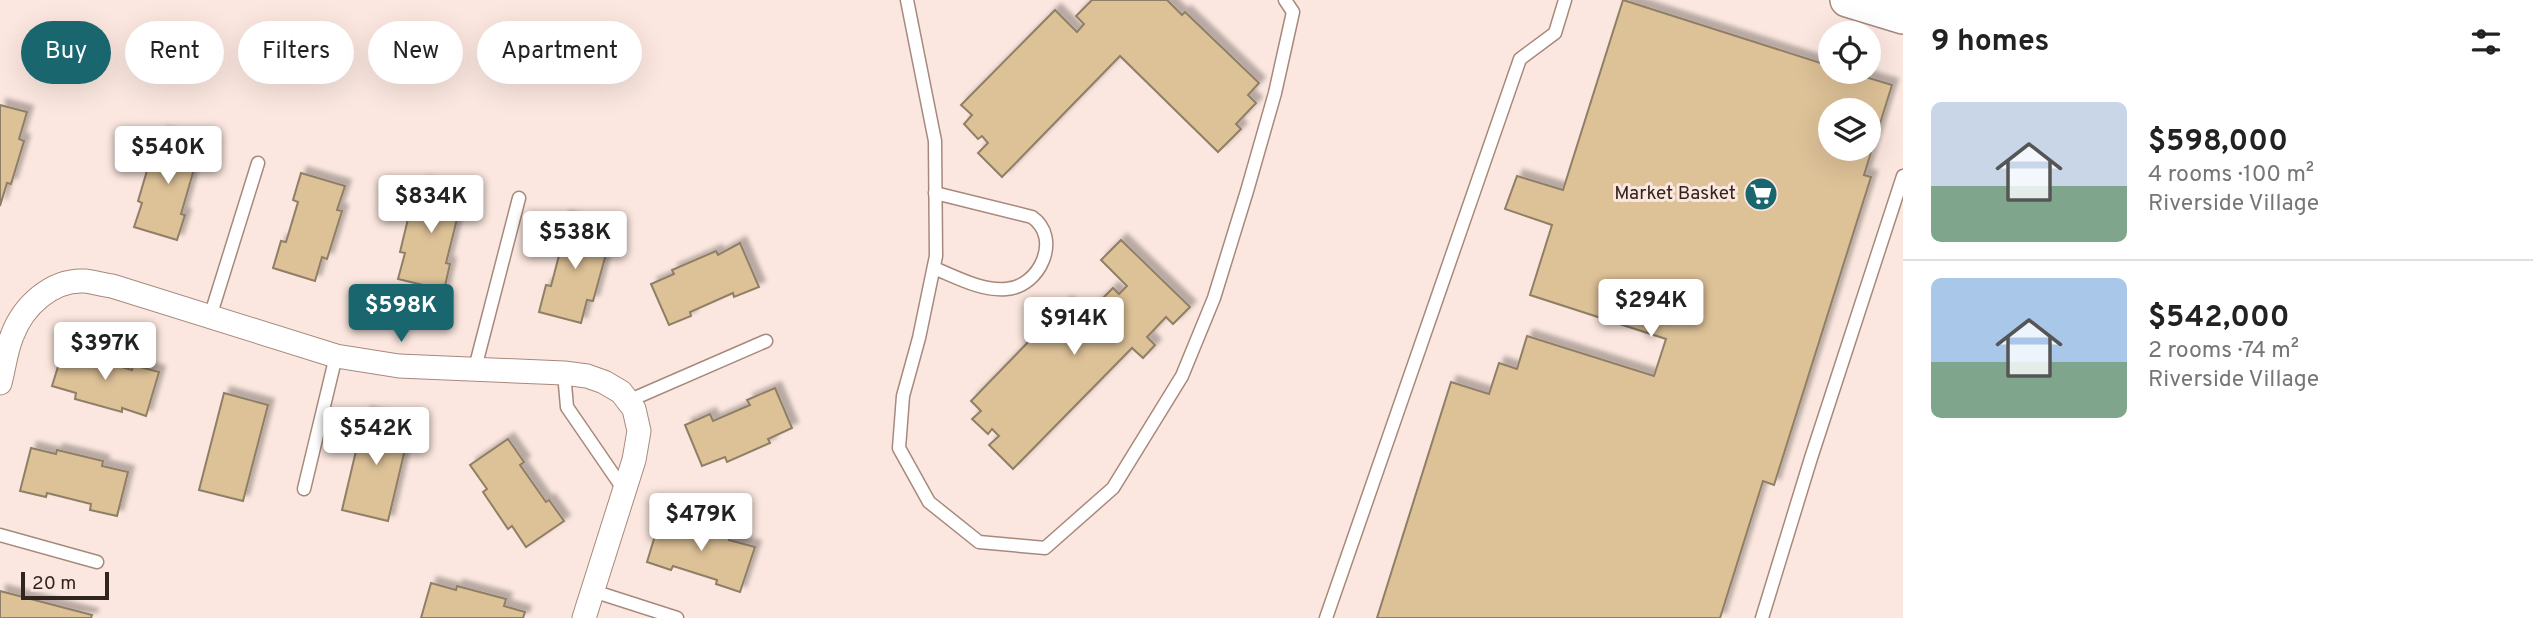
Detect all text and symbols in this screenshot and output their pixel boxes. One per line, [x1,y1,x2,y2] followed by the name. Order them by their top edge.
[21,21,111,84] chip: Buy
[125,21,224,84] chip: Rent
[238,21,354,84] chip: Filters
[368,21,463,84] chip: New
[477,21,642,84] chip: Apartment
[1818,21,1881,161] map controls
[1818,21,1881,84] button: locate
[2467,23,2505,61] icon: filters
[1931,24,2049,61] text: 9 homes
[1818,98,1881,161] button: layers
[2148,124,2288,161] text: $598,000
[119,127,217,186] pin: $540K
[1987,130,2071,214] icon: home
[131,134,205,163] text: $540K
[2148,161,2314,190] text: 4 rooms · 100 m²
[1742,175,1780,213] supermarket icon: Market Basket
[382,176,480,235] pin: $834K
[1614,182,1736,206] place label: Market Basket
[394,183,468,212] text: $834K
[2148,190,2319,219] text: Riverside Village
[526,212,624,271] pin: $538K
[539,219,611,248] text: $538K
[1602,280,1700,339] pin: $294K
[352,284,450,344] pin: $598K
[1614,287,1688,316] text: $294K
[365,292,437,321] text: $598K
[1025,298,1123,357] pin: $914K
[2148,300,2290,337] text: $542,000
[1040,305,1108,334] text: $914K
[1987,306,2071,390] icon: home
[56,322,154,382] pin: $397K
[70,330,140,359] text: $397K
[2148,337,2299,366] text: 2 rooms · 74 m²
[2148,366,2319,395] text: Riverside Village
[327,407,425,467] pin: $542K
[339,415,413,444] text: $542K
[652,494,750,553] pin: $479K
[665,501,737,530] text: $479K
[21,569,108,601] scale bar
[32,572,76,596] text: 20 m

